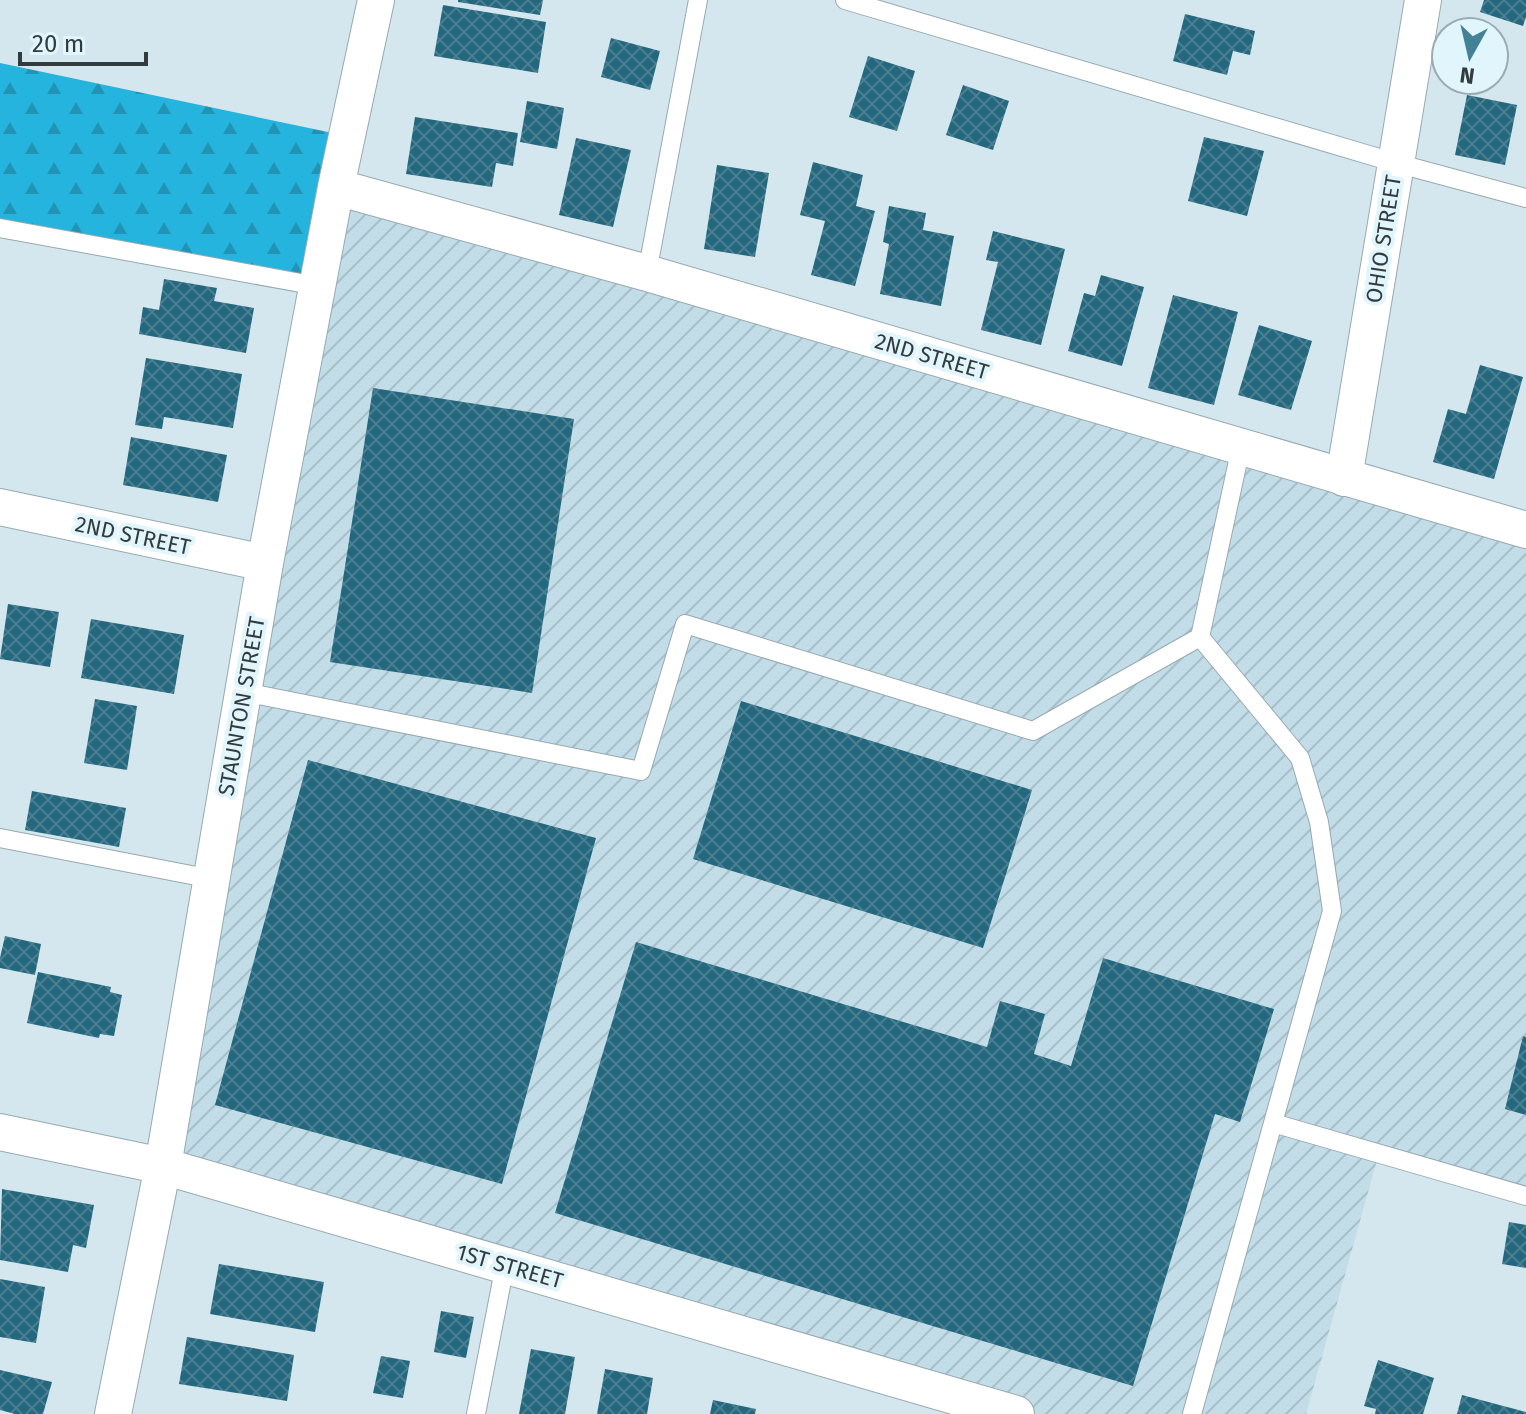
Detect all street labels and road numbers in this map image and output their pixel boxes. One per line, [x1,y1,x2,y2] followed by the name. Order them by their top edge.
[1360,173,1407,305] street label: OHIO STREET
[872,327,992,386] street label: 2ND STREET
[73,510,194,561] street label: 2ND STREET
[212,614,271,798] street label: STAUNTON STREET
[454,1238,567,1295] street label: 1ST STREET

